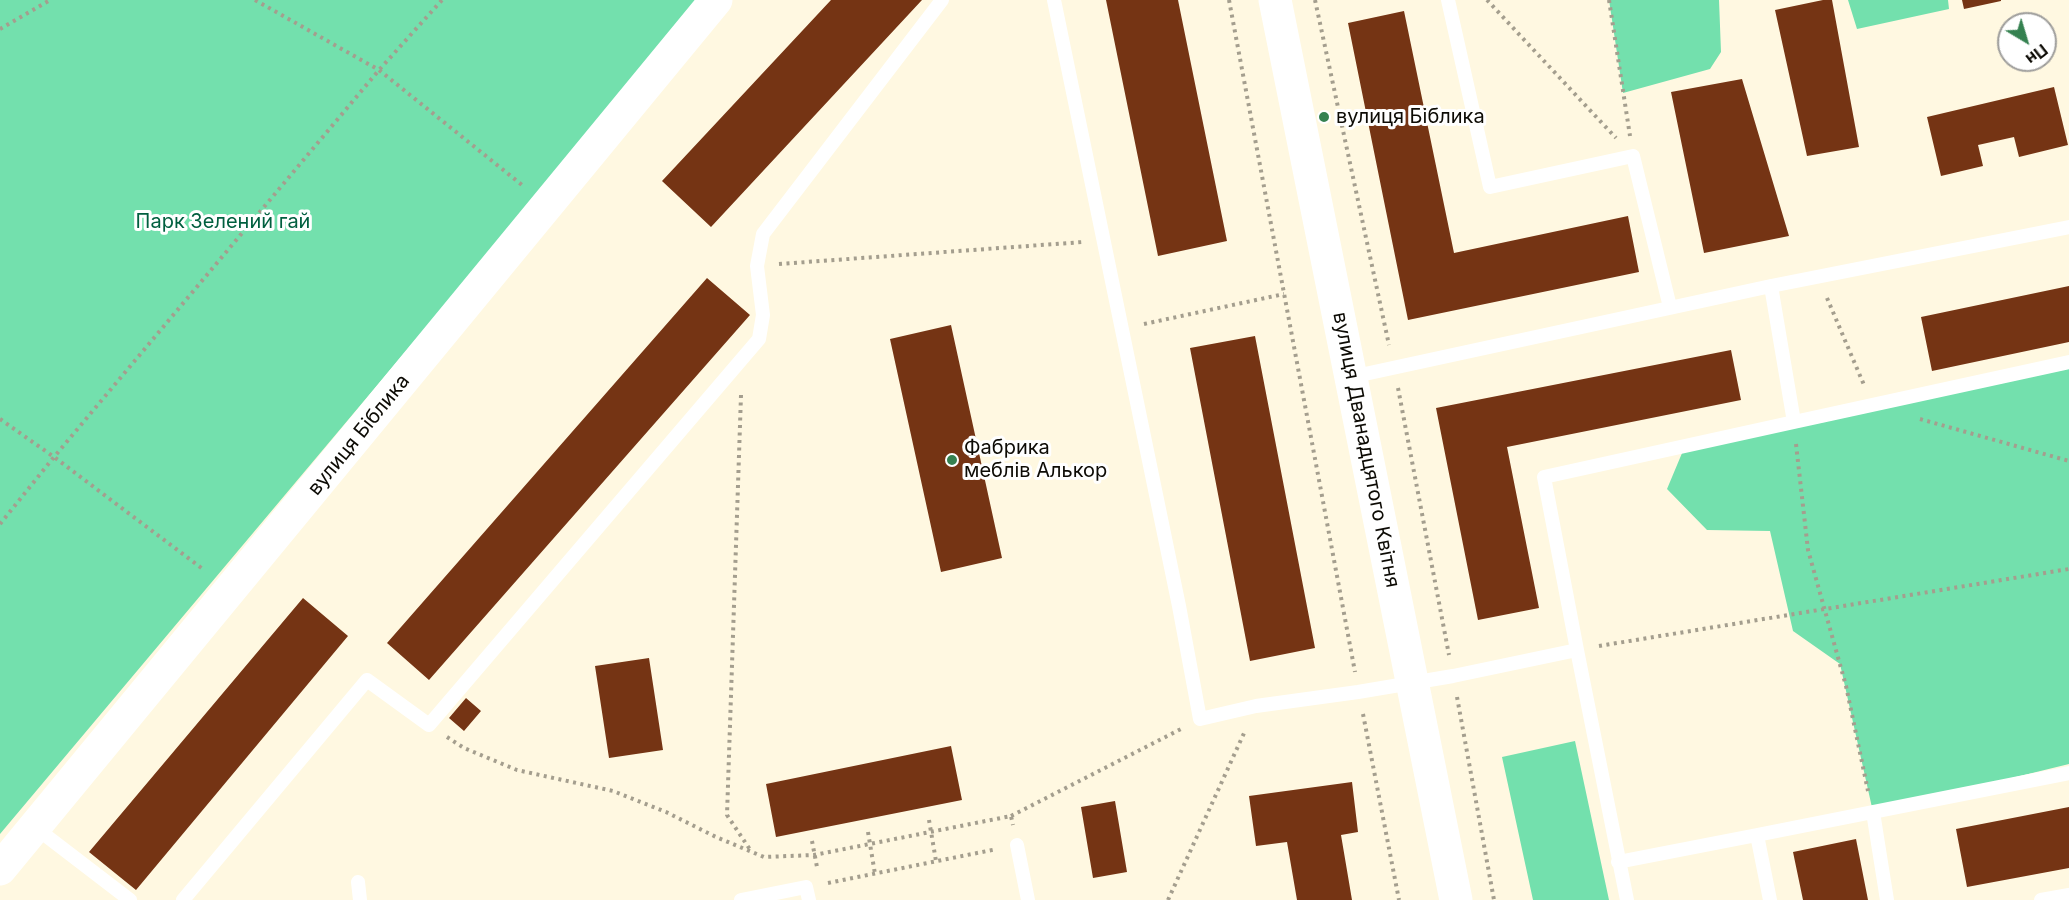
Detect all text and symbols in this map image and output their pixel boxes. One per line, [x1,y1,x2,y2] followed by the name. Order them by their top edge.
[1997,12,2057,72] north arrow
[2022,40,2052,69] text: Пн
[1336,105,1485,129] place label: вулиця Біблика
[1317,110,1331,124] marker: вулиця Біблика
[136,210,310,234] park label: Парк Зелений гай
[1327,310,1405,590] street label: вулиця Дванадцятого Квітня
[303,370,415,500] street label: вулиця Біблика
[964,436,1107,483] place label: Фабрика меблів Алькор
[945,453,959,467] marker: Фабрика меблів Алькор

